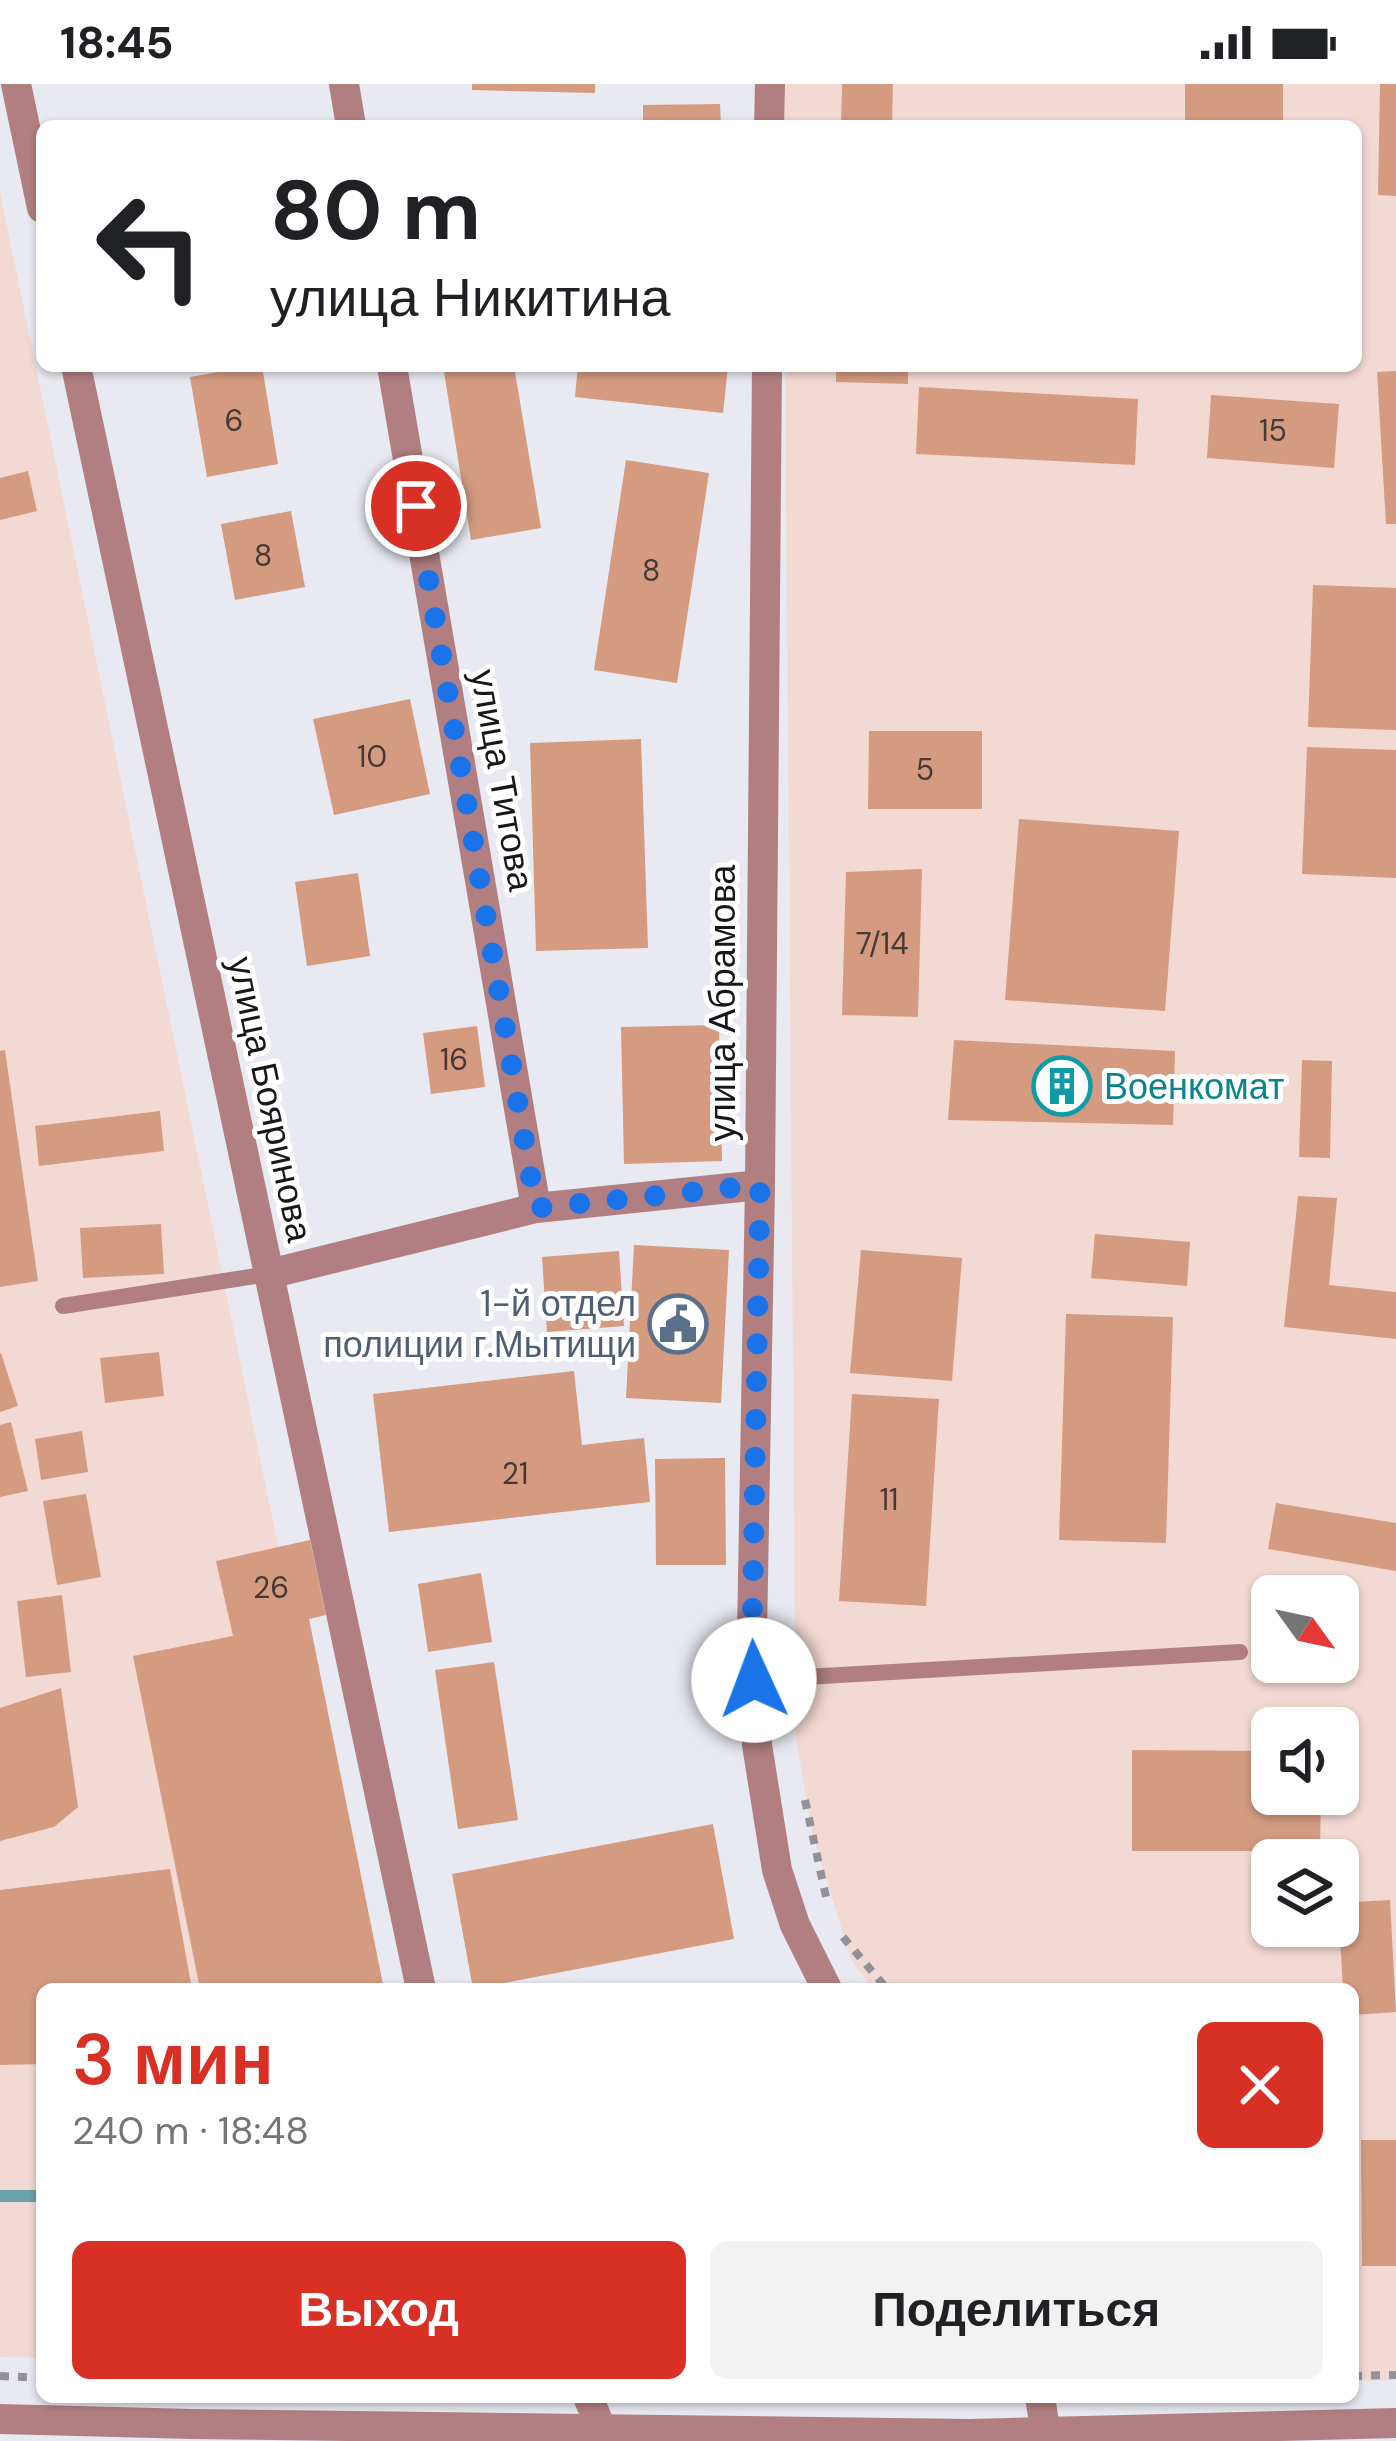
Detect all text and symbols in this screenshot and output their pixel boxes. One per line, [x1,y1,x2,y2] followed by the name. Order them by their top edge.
[60,13,174,72] text: 18:45
[270,156,481,265] text: 80 m
[72,168,228,324] icon: left
[270,262,671,333] text: улица Никитина
[225,401,243,440] house number: 6
[1259,411,1287,450] house number: 15
[365,455,467,557] pin
[383,473,449,539] icon: arrive
[254,536,272,575] house number: 8
[642,551,660,590] house number: 8
[460,666,545,895] street label: улица Титова
[357,737,387,776] house number: 10
[916,750,934,789] house number: 5
[699,864,746,1141] street label: улица Абрамова
[856,924,908,963] house number: 7/14
[217,952,324,1247] street label: улица Бояринова
[440,1040,468,1079] house number: 16
[1031,1055,1093,1117] building icon: Военкомат
[1104,1063,1285,1110] place label: Военкомат
[323,1280,636,1368] place label: 1-й отдел полиции г.Мытищи
[647,1293,709,1355] public building icon: 1-й отдел полиции г.Мытищи
[502,1454,528,1493] house number: 21
[880,1480,898,1519] house number: 11
[253,1568,289,1607] house number: 26
[1251,1575,1359,1683] north arrow
[1251,1575,1359,1947] map controls
[691,1617,817,1743] position arrow
[1251,1707,1359,1815] button: sound
[1251,1839,1359,1947] button: layers
[72,2013,274,2106] text: 3 мин
[1197,2022,1323,2148] button: close
[72,2105,309,2156] text: 240 m · 18:48
[72,2241,686,2379] button: Выход
[710,2241,1323,2379] button: Поделиться

